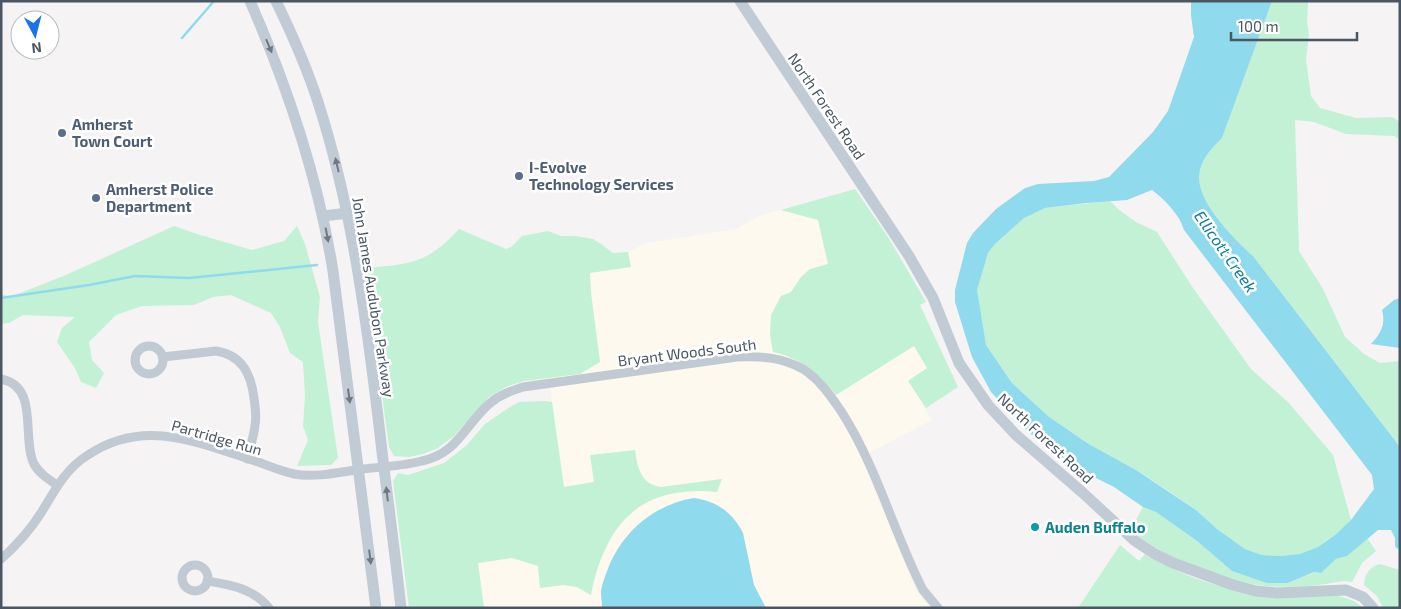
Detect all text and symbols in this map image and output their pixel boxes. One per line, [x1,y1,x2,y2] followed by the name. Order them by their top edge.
[10,10,60,60] north arrow
[1231,10,1357,42] scale bar
[1238,17,1279,35] text: 100 m
[31,39,43,57] text: N
[266,39,274,53] one-way arrow
[785,49,869,163] street label: North Forest Road
[72,115,152,150] place label: Amherst Town Court
[56,127,68,139] marker: Amherst Town Court
[332,158,340,173] one-way arrow
[529,158,674,194] place label: I-Evolve Technology Services
[513,170,525,182] marker: I-Evolve Technology Services
[106,180,213,215] place label: Amherst Police Department
[90,192,102,204] marker: Amherst Police Department
[349,196,399,398] street label: John James Audubon Parkway
[1191,207,1261,295] water label: Ellicott Creek
[323,227,331,242] one-way arrow
[617,335,757,369] street label: Bryant Woods South
[345,388,353,404] one-way arrow
[994,389,1098,487] street label: North Forest Road
[170,415,264,459] street label: Partridge Run
[383,486,391,502] one-way arrow
[1045,518,1146,536] place label: Auden Buffalo
[1029,521,1041,533] marker: Auden Buffalo
[366,549,374,565] one-way arrow

